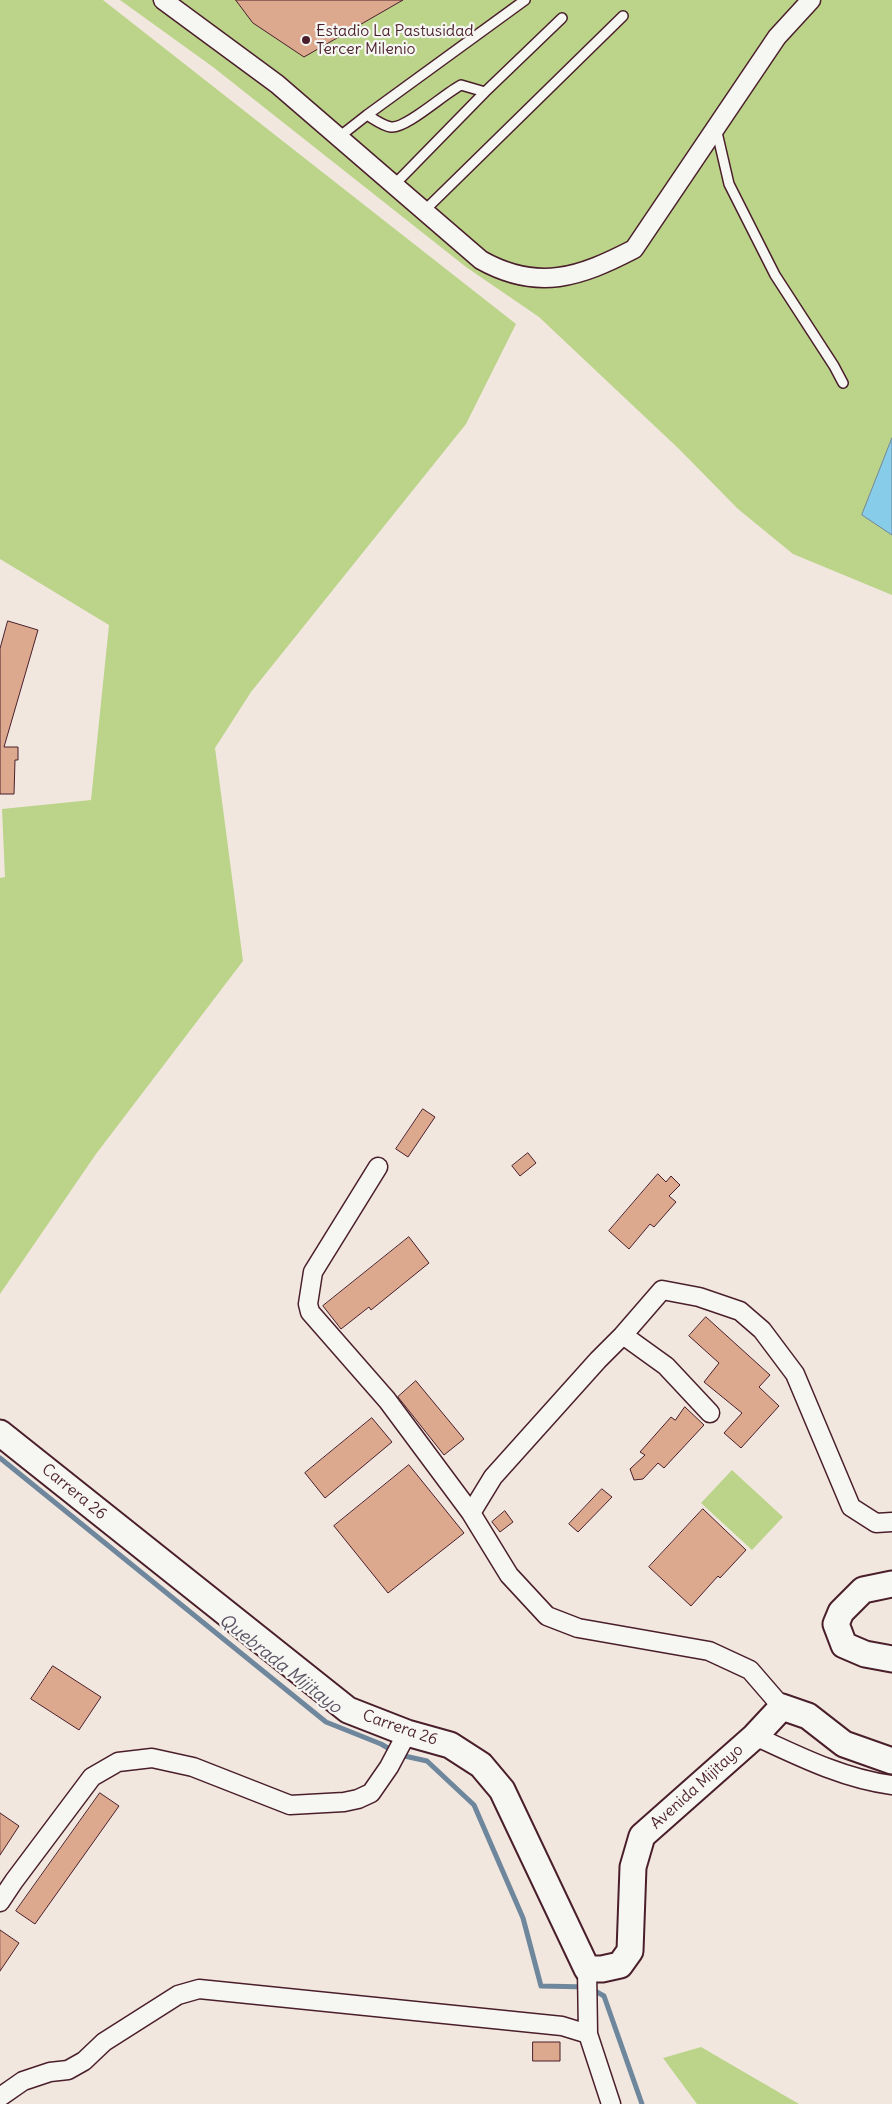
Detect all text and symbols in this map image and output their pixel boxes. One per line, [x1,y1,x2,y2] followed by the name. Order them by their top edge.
[316,21,474,59] place label: Estadio La Pastusidad Tercer Milenio
[300,34,312,46] marker: Estadio La Pastusidad Tercer Milenio
[38,1460,110,1524] street label: Carrera 26
[215,1610,345,1718] water label: Quebrada Mijitayo
[360,1706,440,1750] street label: Carrera 26
[647,1740,747,1834] street label: Avenida Mijitayo

